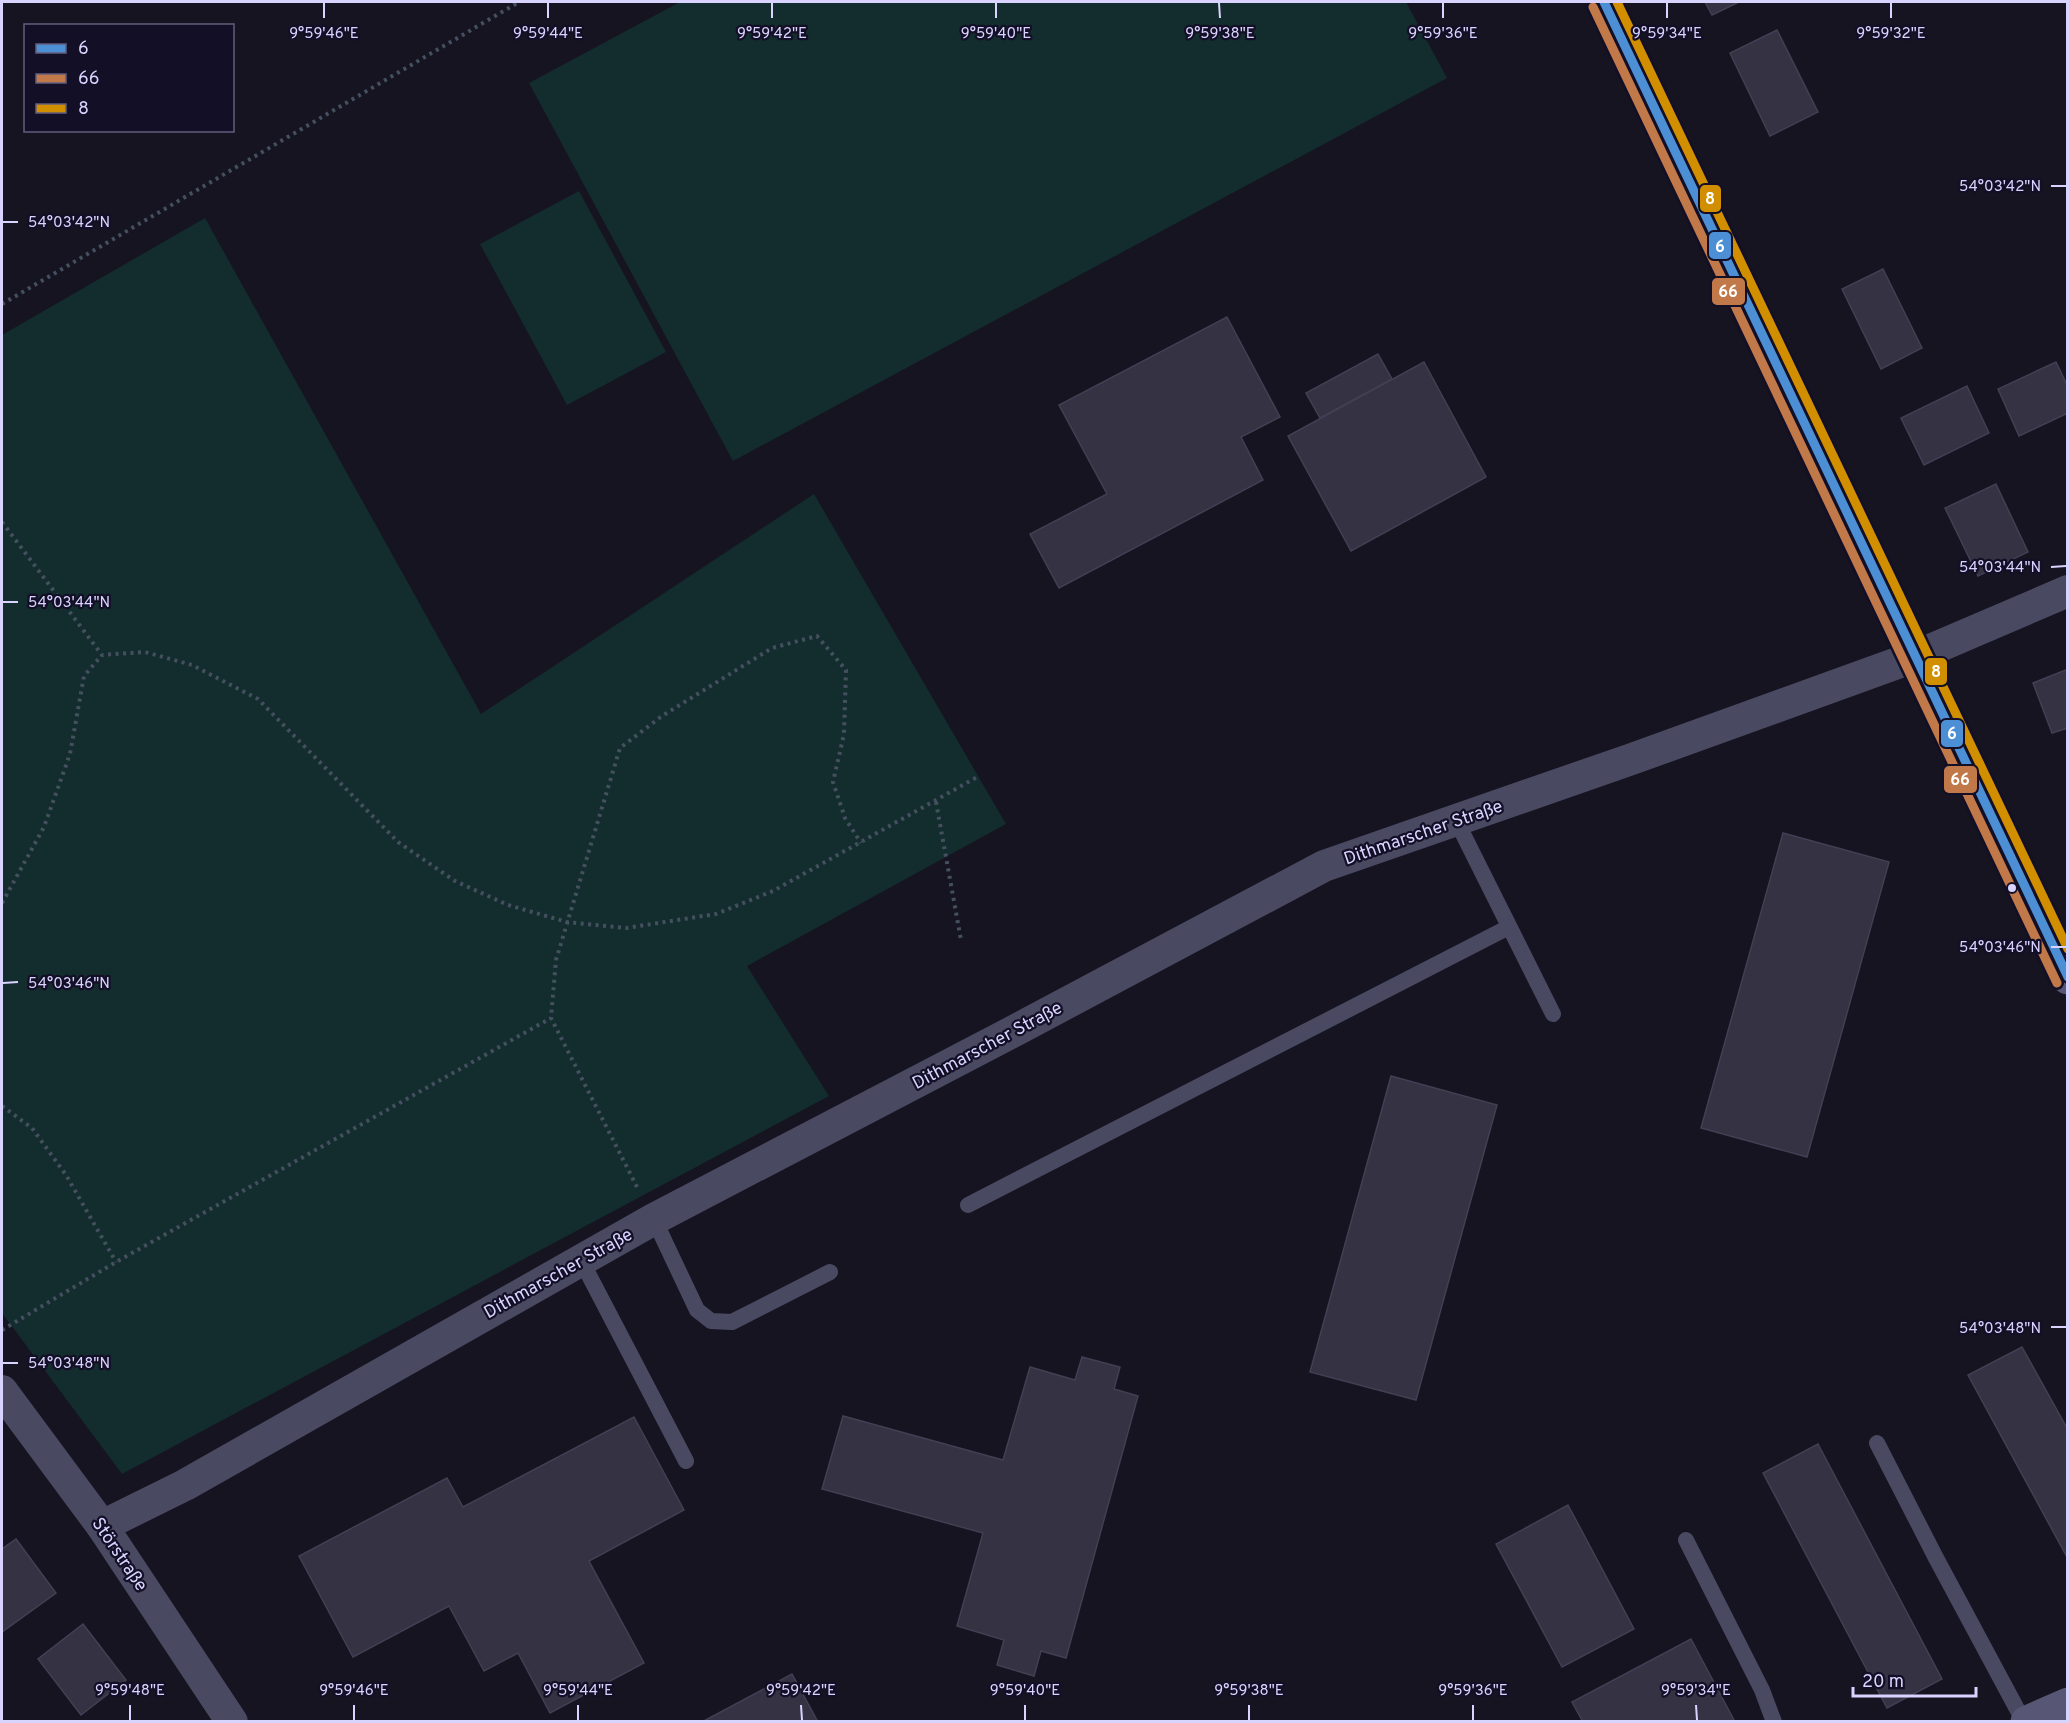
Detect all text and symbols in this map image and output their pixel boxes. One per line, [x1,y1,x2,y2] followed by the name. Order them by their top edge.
[24,24,234,132] legend
[289,25,359,44] text: 9°59'46"E
[513,25,583,44] text: 9°59'44"E
[737,25,807,44] text: 9°59'42"E
[961,25,1031,44] text: 9°59'40"E
[1185,25,1255,44] text: 9°59'38"E
[1408,25,1478,44] text: 9°59'36"E
[1632,25,1702,44] text: 9°59'34"E
[1856,25,1926,44] text: 9°59'32"E
[78,38,89,61] text: 6
[78,68,100,91] text: 66
[78,98,89,121] text: 8
[1959,178,2041,197] text: 54°03'42"N
[1699,184,1722,213] line badge: 8
[1705,190,1715,210] text: 8
[28,214,110,233] text: 54°03'42"N
[1708,231,1732,260] line badge: 6
[1715,238,1725,258] text: 6
[1711,277,1746,306] line badge: 66
[1718,283,1738,303] text: 66
[1959,559,2041,578] text: 54°03'44"N
[28,594,110,613] text: 54°03'44"N
[1924,657,1948,686] line badge: 8
[1931,663,1941,683] text: 8
[1940,719,1964,748] line badge: 6
[1947,725,1957,745] text: 6
[1943,765,1978,794] line badge: 66
[1950,771,1970,791] text: 66
[1341,795,1506,871] street label: Dithmarscher Straße
[2006,882,2018,894] unlabelled marker
[1959,939,2041,958] text: 54°03'46"N
[28,975,110,994] text: 54°03'46"N
[909,997,1067,1096] street label: Dithmarscher Straße
[480,1224,637,1325] street label: Dithmarscher Straße
[1959,1320,2041,1339] text: 54°03'48"N
[28,1355,110,1374] text: 54°03'48"N
[86,1513,152,1596] street label: Störstraße
[1853,1660,1976,1698] scale bar
[1862,1671,1904,1694] text: 20 m
[95,1682,165,1701] text: 9°59'48"E
[319,1682,389,1701] text: 9°59'46"E
[543,1682,613,1701] text: 9°59'44"E
[766,1682,836,1701] text: 9°59'42"E
[990,1682,1060,1701] text: 9°59'40"E
[1214,1682,1284,1701] text: 9°59'38"E
[1438,1682,1508,1701] text: 9°59'36"E
[1661,1682,1731,1701] text: 9°59'34"E

